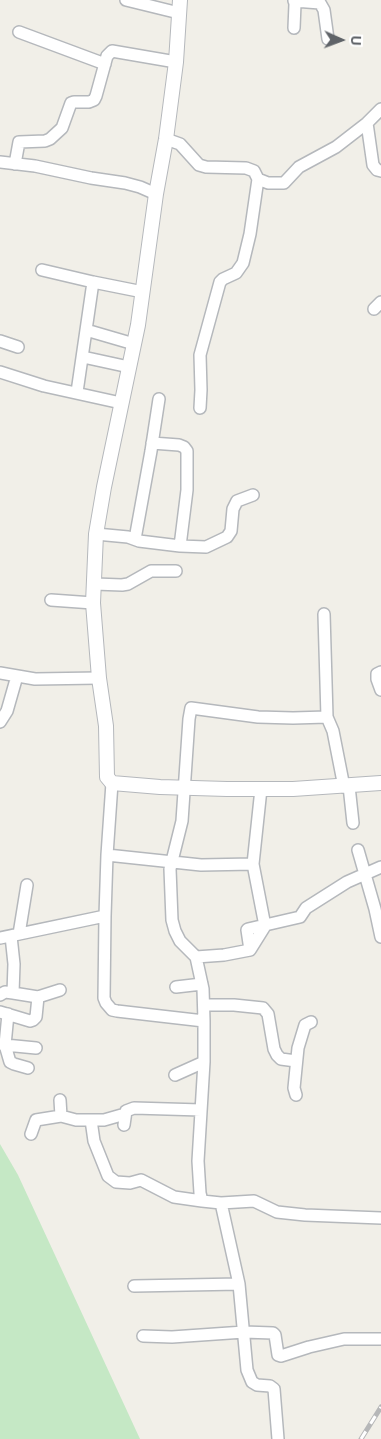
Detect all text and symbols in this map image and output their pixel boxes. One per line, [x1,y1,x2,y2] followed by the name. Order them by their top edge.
[316,15,366,65] north arrow
[347,35,366,46] text: U

